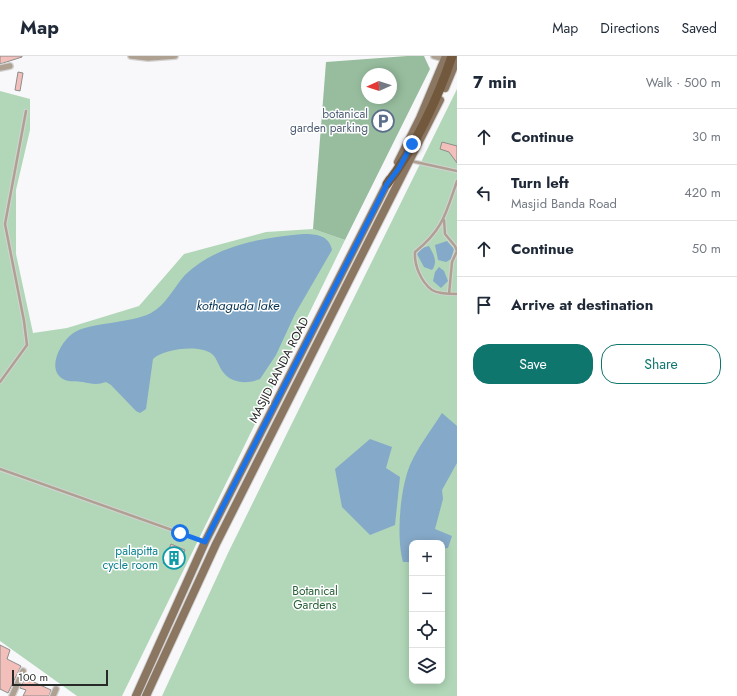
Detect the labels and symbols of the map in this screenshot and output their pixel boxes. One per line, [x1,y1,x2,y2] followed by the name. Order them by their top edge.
[361,68,397,104] north arrow
[290,105,368,137] place label: botanical garden parking
[370,108,396,134] parking icon: botanical garden parking
[403,135,421,153] route end
[196,296,280,315] water label: kothaguda lake
[244,314,314,426] street label: MASJID BANDA ROAD
[171,524,189,542] route start
[102,542,158,574] place label: palapitta cycle room
[161,545,187,571] building icon: palapitta cycle room
[292,582,338,614] park label: Botanical Gardens
[12,668,108,687] scale bar

